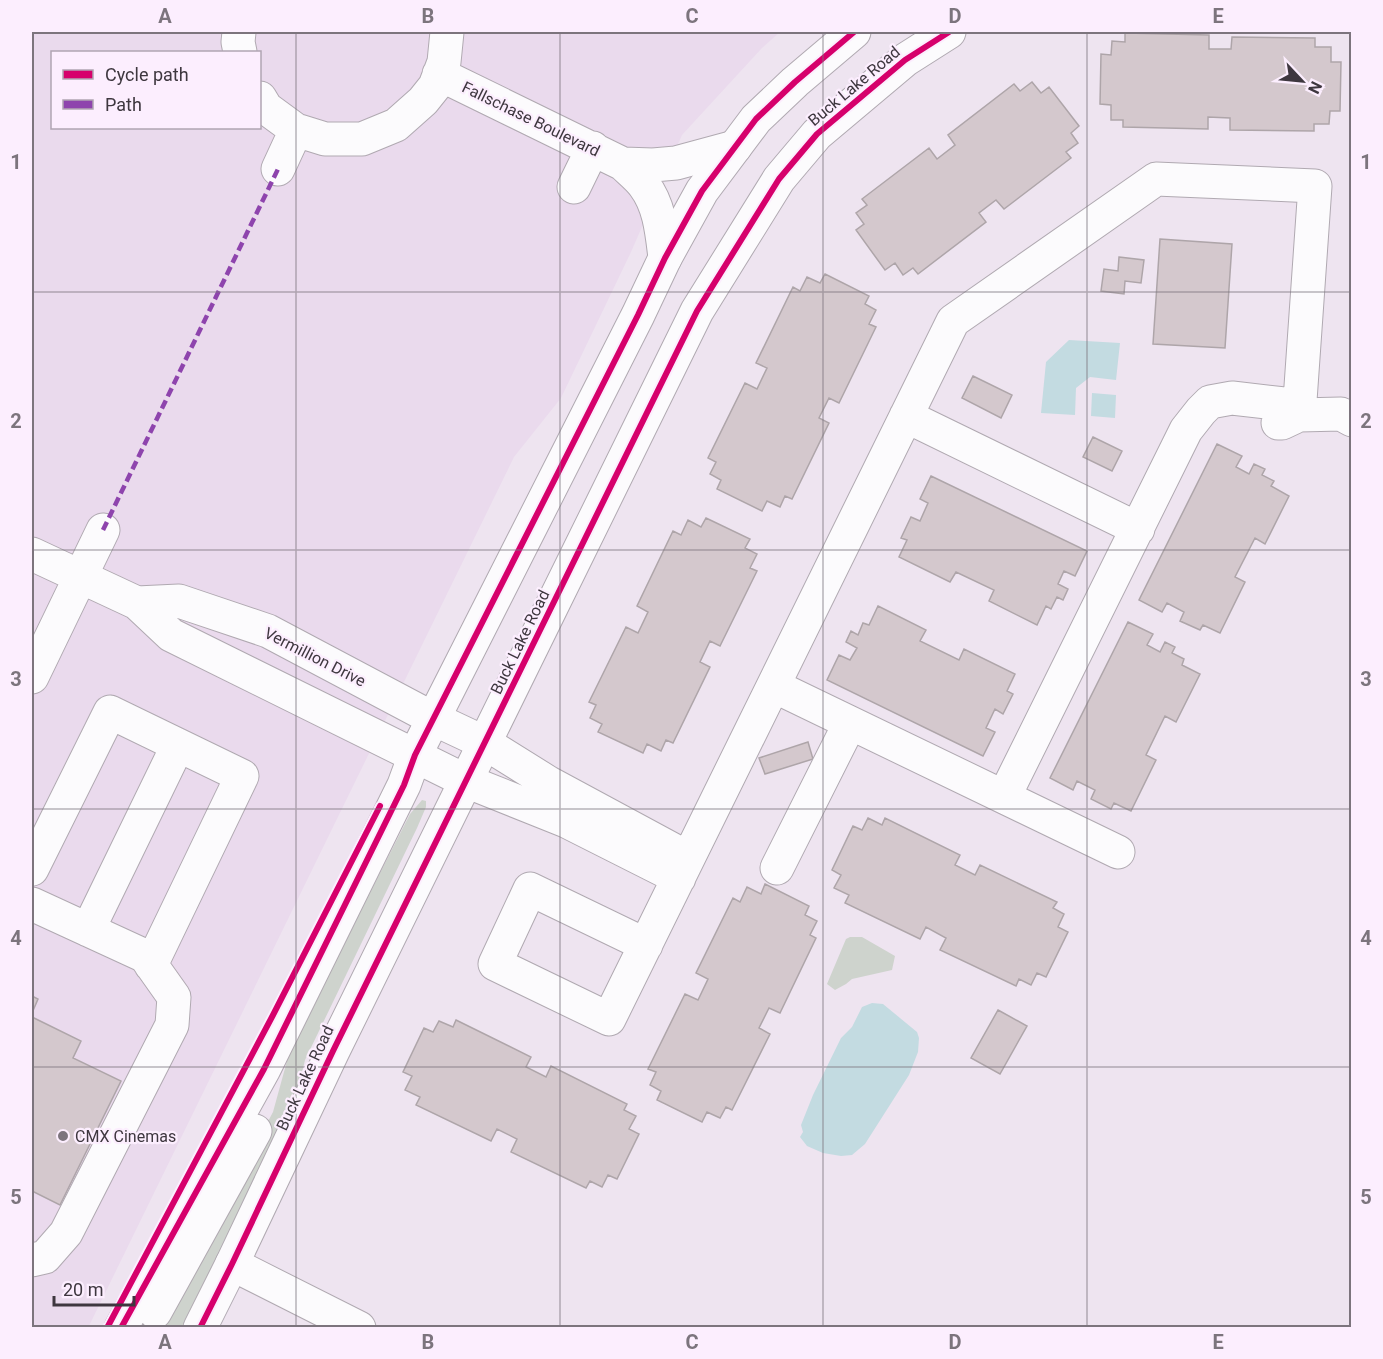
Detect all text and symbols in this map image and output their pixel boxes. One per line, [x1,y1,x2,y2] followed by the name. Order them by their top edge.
[158,4,172,28] text: A
[422,4,434,28] text: B
[685,4,699,28] text: C
[949,4,962,28] text: D
[1212,4,1224,28] text: E
[804,42,904,130] street label: Buck Lake Road
[51,51,261,129] legend
[1272,51,1332,111] north arrow
[105,64,189,85] text: Cycle path
[459,77,603,161] street label: Fallschase Boulevard
[1304,78,1326,97] text: N
[105,94,142,115] text: Path
[10,150,22,174] text: 1
[1360,150,1372,174] text: 1
[10,409,22,433] text: 2
[1360,409,1372,433] text: 2
[487,587,553,697] street label: Buck Lake Road
[261,623,369,691] street label: Vermillion Drive
[10,667,22,691] text: 3
[1360,667,1372,691] text: 3
[10,926,22,950] text: 4
[1360,926,1372,950] text: 4
[272,1022,338,1134] street label: Buck Lake Road
[75,1127,176,1146] place label: CMX Cinemas
[56,1129,70,1143] marker: CMX Cinemas
[10,1185,22,1209] text: 5
[1360,1185,1372,1209] text: 5
[54,1269,134,1307] scale bar
[63,1279,103,1300] text: 20 m
[158,1330,172,1354] text: A
[422,1330,434,1354] text: B
[685,1330,699,1354] text: C
[949,1330,962,1354] text: D
[1212,1330,1224,1354] text: E

